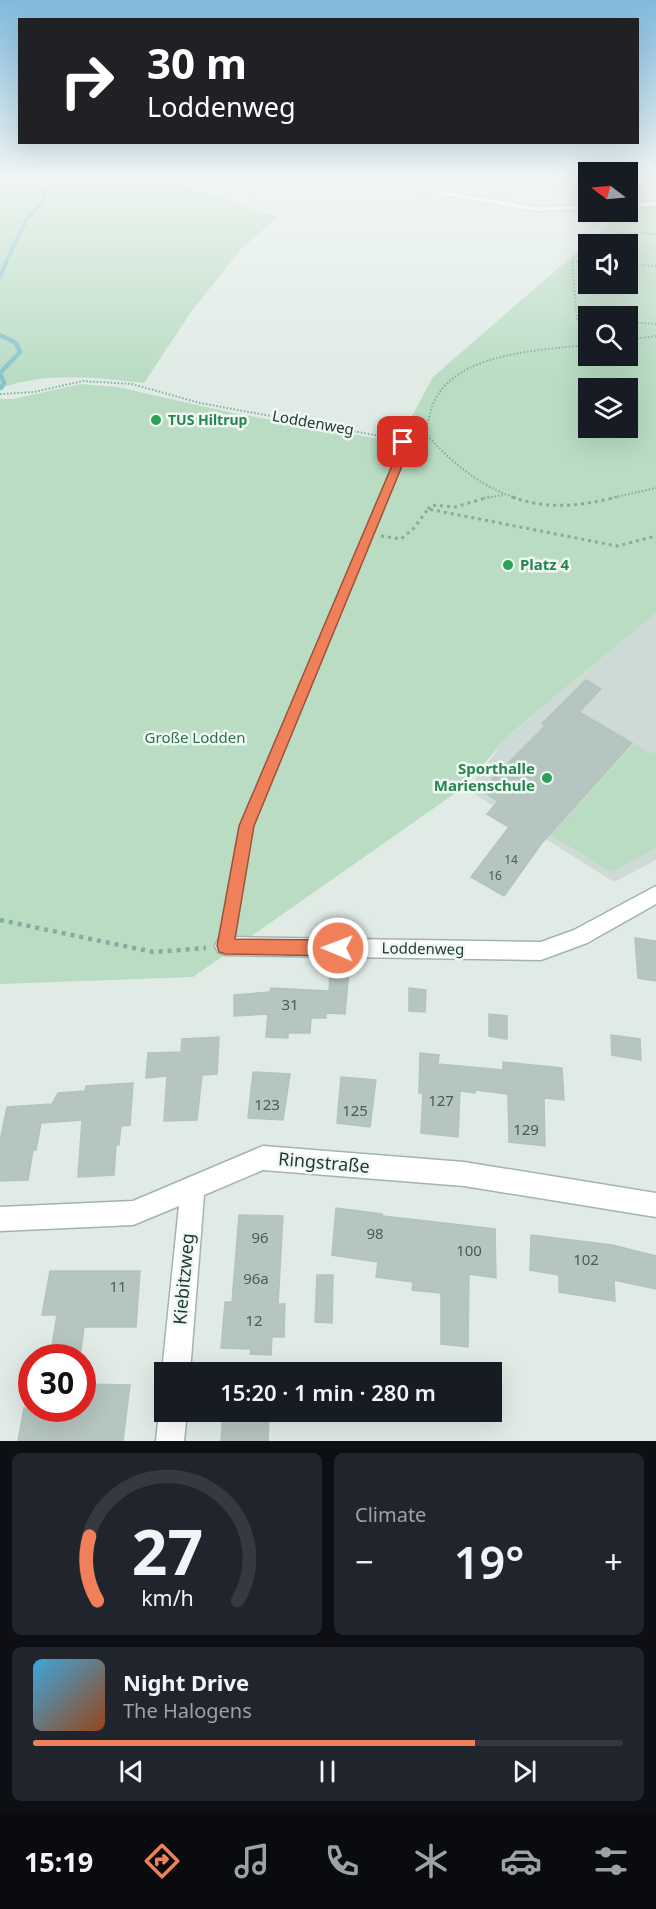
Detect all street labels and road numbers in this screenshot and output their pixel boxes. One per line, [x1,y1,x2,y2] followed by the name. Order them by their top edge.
[271,405,356,439] street label: Loddenweg
[382,937,464,959] street label: Loddenweg
[277,1146,371,1178] street label: Ringstraße
[167,1232,199,1326] street label: Kiebitzweg

